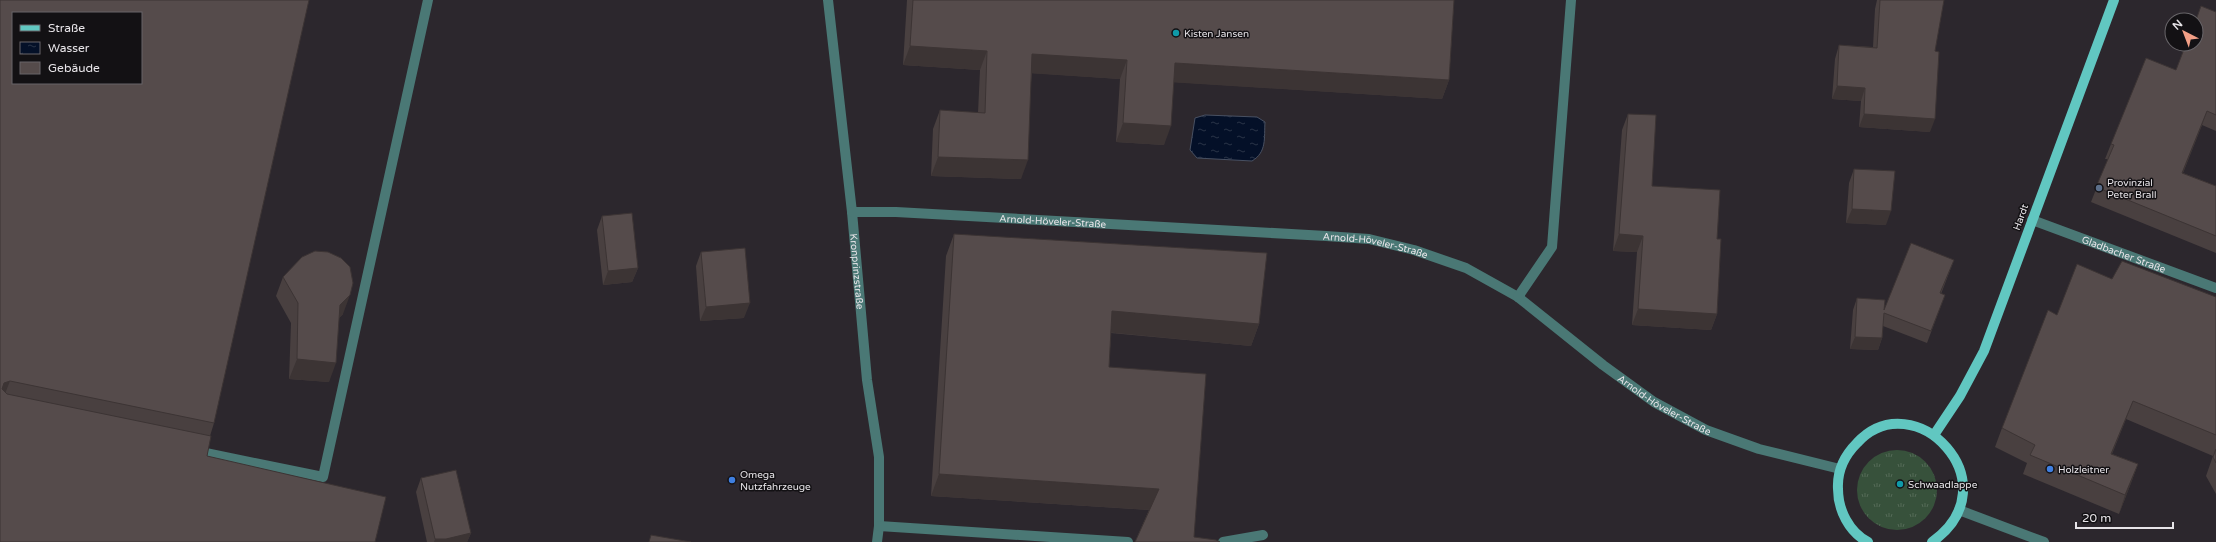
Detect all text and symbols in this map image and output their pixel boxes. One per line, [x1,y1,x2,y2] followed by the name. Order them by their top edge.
[12,12,142,84] legend
[2164,12,2204,52] north arrow
[2170,17,2185,33] text: N
[48,21,85,35] text: Straße
[1171,28,1181,38] marker: Kisten Jansen
[1184,28,1249,40] place label: Kisten Jansen
[48,41,90,55] text: Wasser
[48,61,100,75] text: Gebäude
[2107,177,2156,201] place label: Provinzial Peter Brall
[2094,183,2104,193] marker: Provinzial Peter Brall
[2011,202,2031,232] street label: Hardt
[999,213,1107,231] street label: Arnold-Höveler-Straße
[1322,231,1430,261] street label: Arnold-Höveler-Straße
[847,233,866,310] street label: Kronprinzstraße
[2080,234,2167,276] street label: Gladbacher Straße
[1615,373,1713,438] street label: Arnold-Höveler-Straße
[2045,464,2055,474] marker: Holzleitner
[2058,464,2109,476] place label: Holzleitner
[740,469,811,493] place label: Omega Nutzfahrzeuge
[727,475,737,485] marker: Omega Nutzfahrzeuge
[1895,479,1905,489] marker: Schwaadlappe
[1908,479,1978,491] place label: Schwaadlappe
[2076,504,2173,530] scale bar
[2082,511,2111,525] text: 20 m

